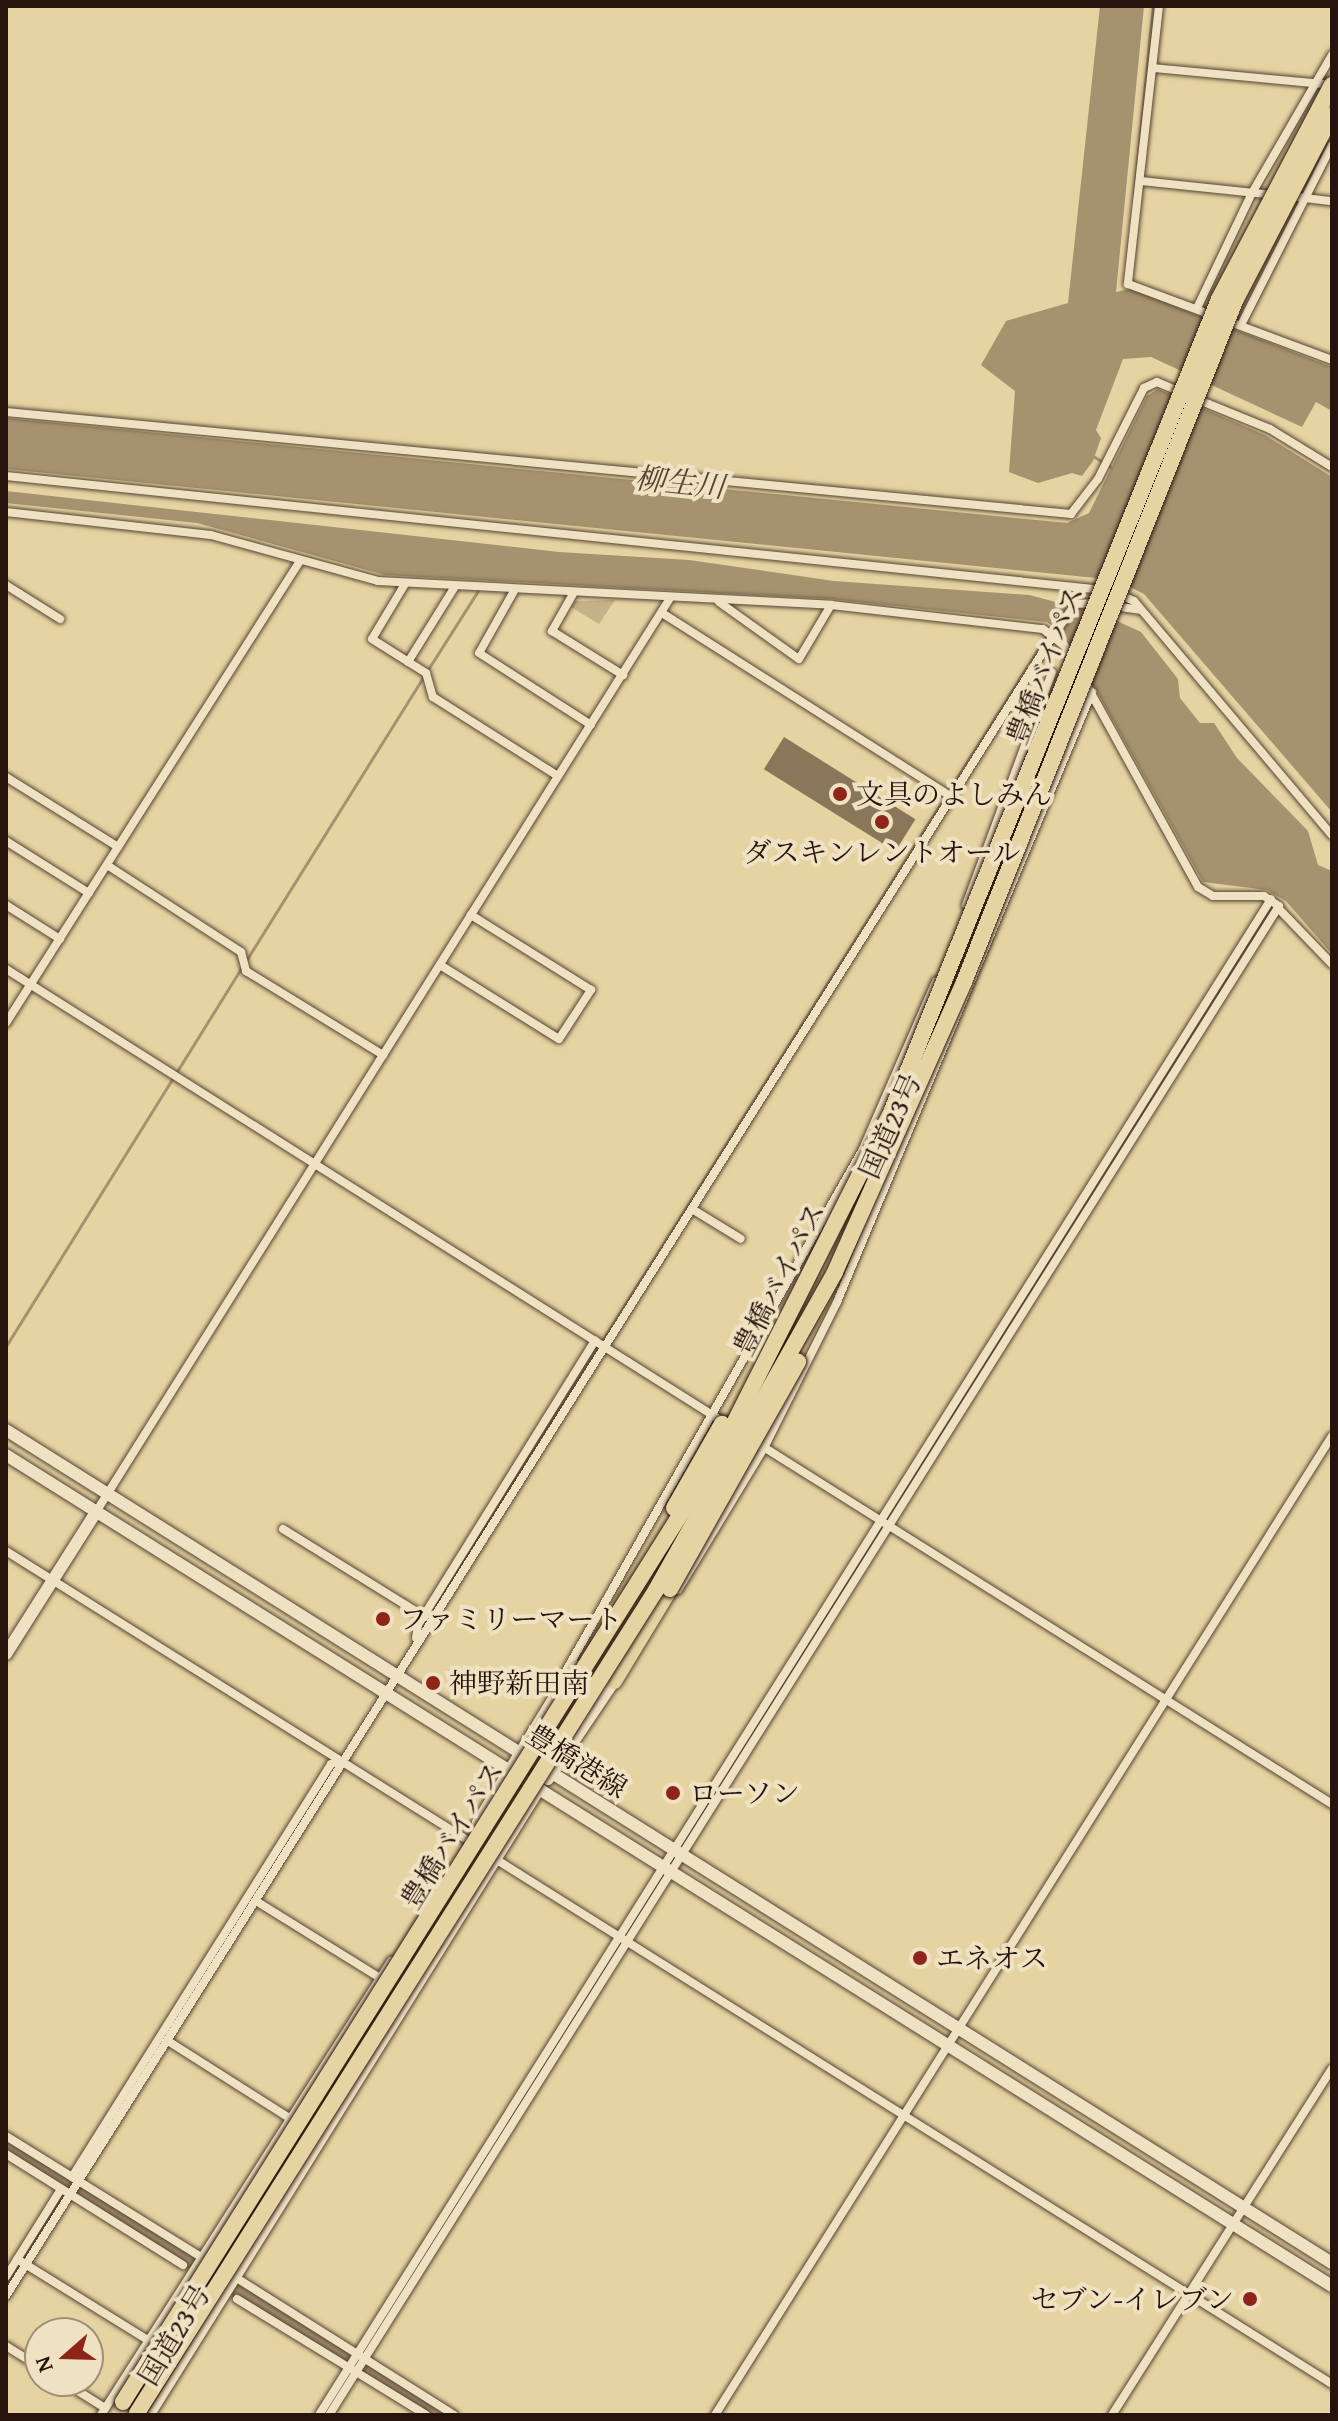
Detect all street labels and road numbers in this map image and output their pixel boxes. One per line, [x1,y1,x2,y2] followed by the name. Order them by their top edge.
[999,581,1091,749] street label: 豊橋バイパス
[852,1068,928,1184] street label: 国道23号
[726,1197,832,1361] street label: 豊橋バイパス
[521,1717,633,1805] street label: 豊橋港線
[393,1755,511,1915] street label: 豊橋バイパス
[131,2279,217,2391] street label: 国道23号

